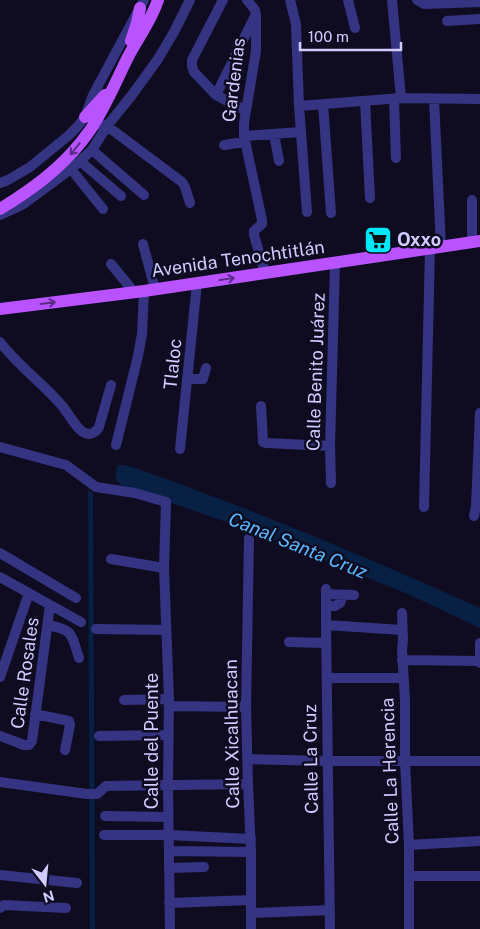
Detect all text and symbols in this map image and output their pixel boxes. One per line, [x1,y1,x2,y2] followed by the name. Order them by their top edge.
[300,20,401,52] scale bar
[308,28,349,45] text: 100 m
[218,37,249,123] street label: Gardenias
[70,142,81,155] one-way arrow
[363,225,393,255] supermarket icon: Oxxo
[397,229,441,250] place label: Oxxo
[150,236,326,281] street label: Avenida Tenochtitlán
[218,273,234,283] one-way arrow
[302,293,329,451] street label: Calle Benito Juárez
[40,298,56,308] one-way arrow
[159,338,186,390] street label: Tlaloc
[226,507,371,583] water label: Canal Santa Cruz
[6,616,43,730] street label: Calle Rosales
[220,659,243,809] street label: Calle Xicalhuacan
[141,673,162,809] street label: Calle del Puente
[376,697,403,845] street label: Calle La Herencia
[299,704,322,814] street label: Calle La Cruz
[20,859,70,909] north arrow
[41,887,56,906] text: N

